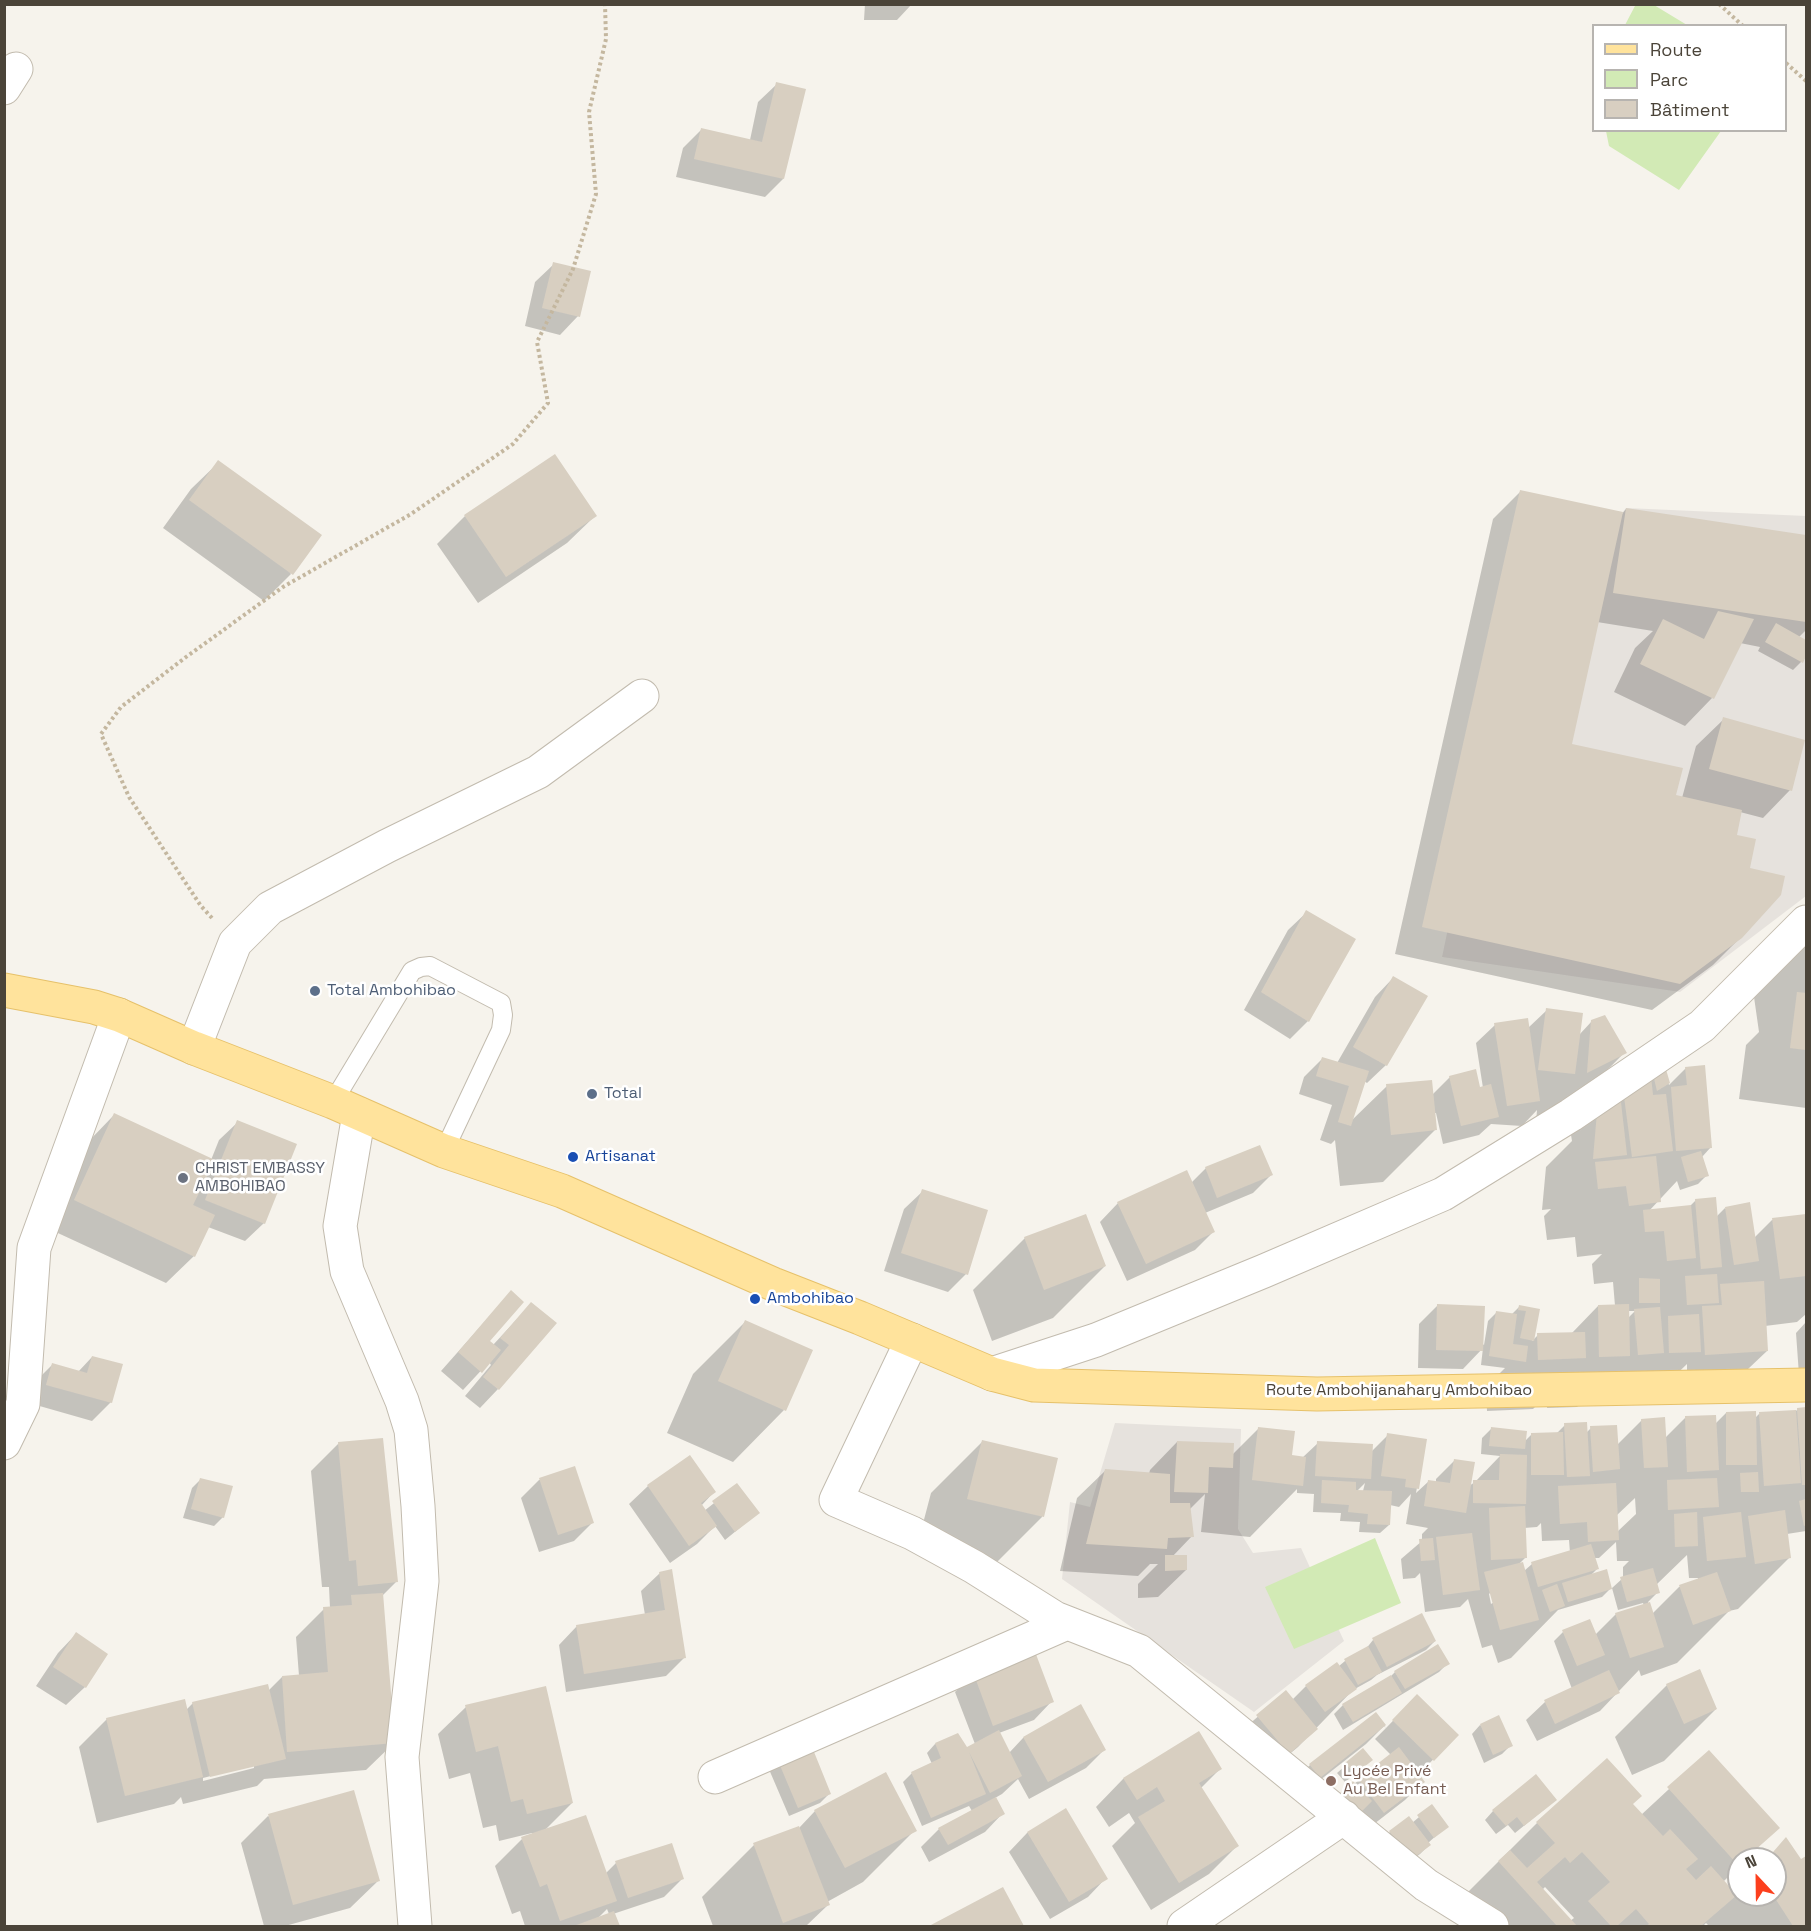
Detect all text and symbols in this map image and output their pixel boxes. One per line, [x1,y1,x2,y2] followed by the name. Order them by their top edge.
[1592,24,1787,132] legend
[1650,38,1702,61] text: Route
[1650,68,1688,91] text: Parc
[1650,98,1730,121] text: Bâtiment
[327,981,456,1001] place label: Total Ambohibao
[308,984,322,998] marker: Total Ambohibao
[604,1084,642,1104] place label: Total
[585,1087,599,1101] marker: Total
[585,1147,656,1167] place label: Artisanat
[566,1150,580,1164] marker: Artisanat
[195,1159,325,1197] place label: CHRIST EMBASSY AMBOHIBAO
[176,1171,190,1185] marker: CHRIST EMBASSY AMBOHIBAO
[767,1289,854,1309] place label: Ambohibao
[748,1292,762,1306] marker: Ambohibao
[1266,1381,1532,1401] street label: Route Ambohijanahary Ambohibao
[1343,1762,1447,1800] place label: Lycée Privé Au Bel Enfant
[1324,1774,1338,1788] marker: Lycée Privé Au Bel Enfant
[1727,1847,1787,1907] north arrow
[1742,1850,1760,1873] text: N

